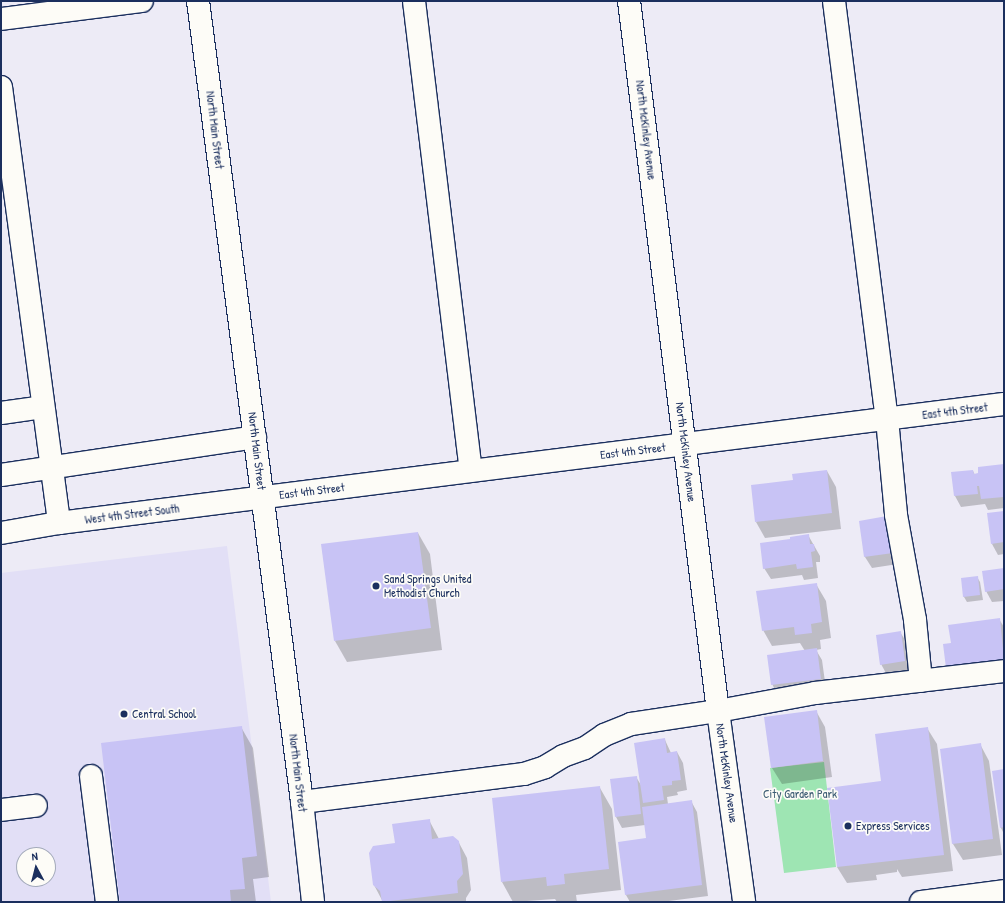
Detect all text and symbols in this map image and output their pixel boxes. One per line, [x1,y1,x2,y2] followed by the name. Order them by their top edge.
[633,79,659,181] street label: North McKinley Avenue
[203,90,227,170] street label: North Main Street
[921,400,989,422] street label: East 4th Street
[673,401,699,503] street label: North McKinley Avenue
[245,411,269,491] street label: North Main Street
[599,440,667,462] street label: East 4th Street
[278,480,346,502] street label: East 4th Street
[84,501,180,527] street label: West 4th Street South
[384,572,471,600] place label: Sand Springs United Methodist Church
[371,581,381,591] marker: Sand Springs United Methodist Church
[132,707,196,721] place label: Central School
[119,709,129,719] marker: Central School
[713,722,741,824] street label: North McKinley Avenue
[286,733,310,813] street label: North Main Street
[763,787,837,801] park label: City Garden Park
[856,819,930,833] place label: Express Services
[843,821,853,831] marker: Express Services
[16,847,56,887] north arrow
[31,849,38,863] text: N

